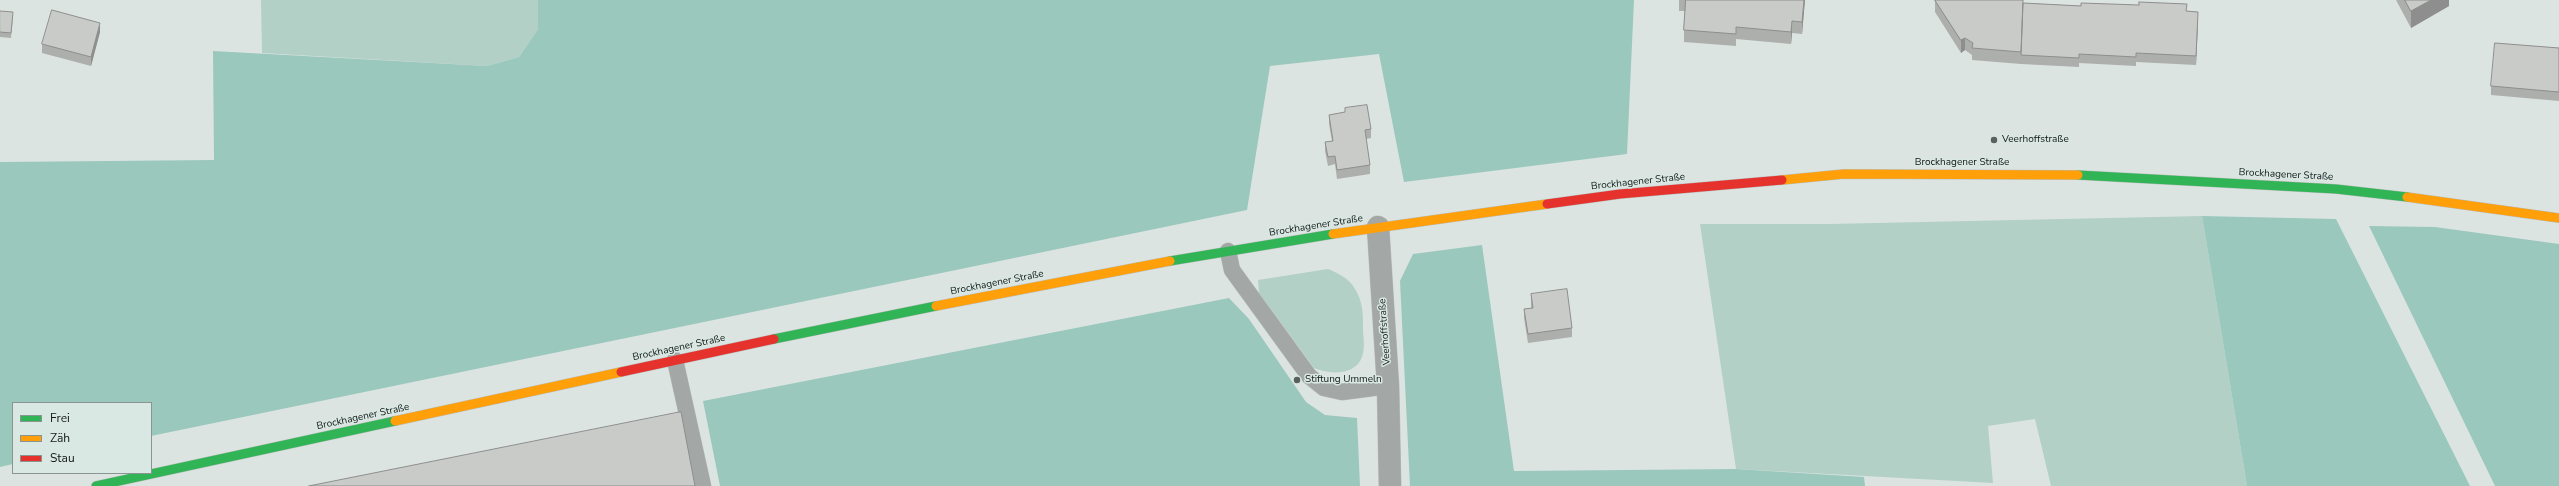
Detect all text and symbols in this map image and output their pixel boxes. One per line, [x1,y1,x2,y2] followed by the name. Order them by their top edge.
[2002,134,2069,146] place label: Veerhoffstraße
[1989,135,1999,145] marker: Veerhoffstraße
[1915,157,2009,169] street label: Brockhagener Straße
[2238,167,2334,183] street label: Brockhagener Straße
[1590,171,1686,193] street label: Brockhagener Straße
[1268,213,1364,239] street label: Brockhagener Straße
[949,268,1045,298] street label: Brockhagener Straße
[1377,298,1393,366] street label: Veerhoffstraße
[631,332,727,364] street label: Brockhagener Straße
[1305,374,1382,386] place label: Stiftung Ummeln
[1292,375,1302,385] marker: Stiftung Ummeln
[315,401,411,433] street label: Brockhagener Straße
[12,402,152,474] legend
[50,410,70,426] text: Frei
[50,430,70,446] text: Zäh
[50,450,75,466] text: Stau

